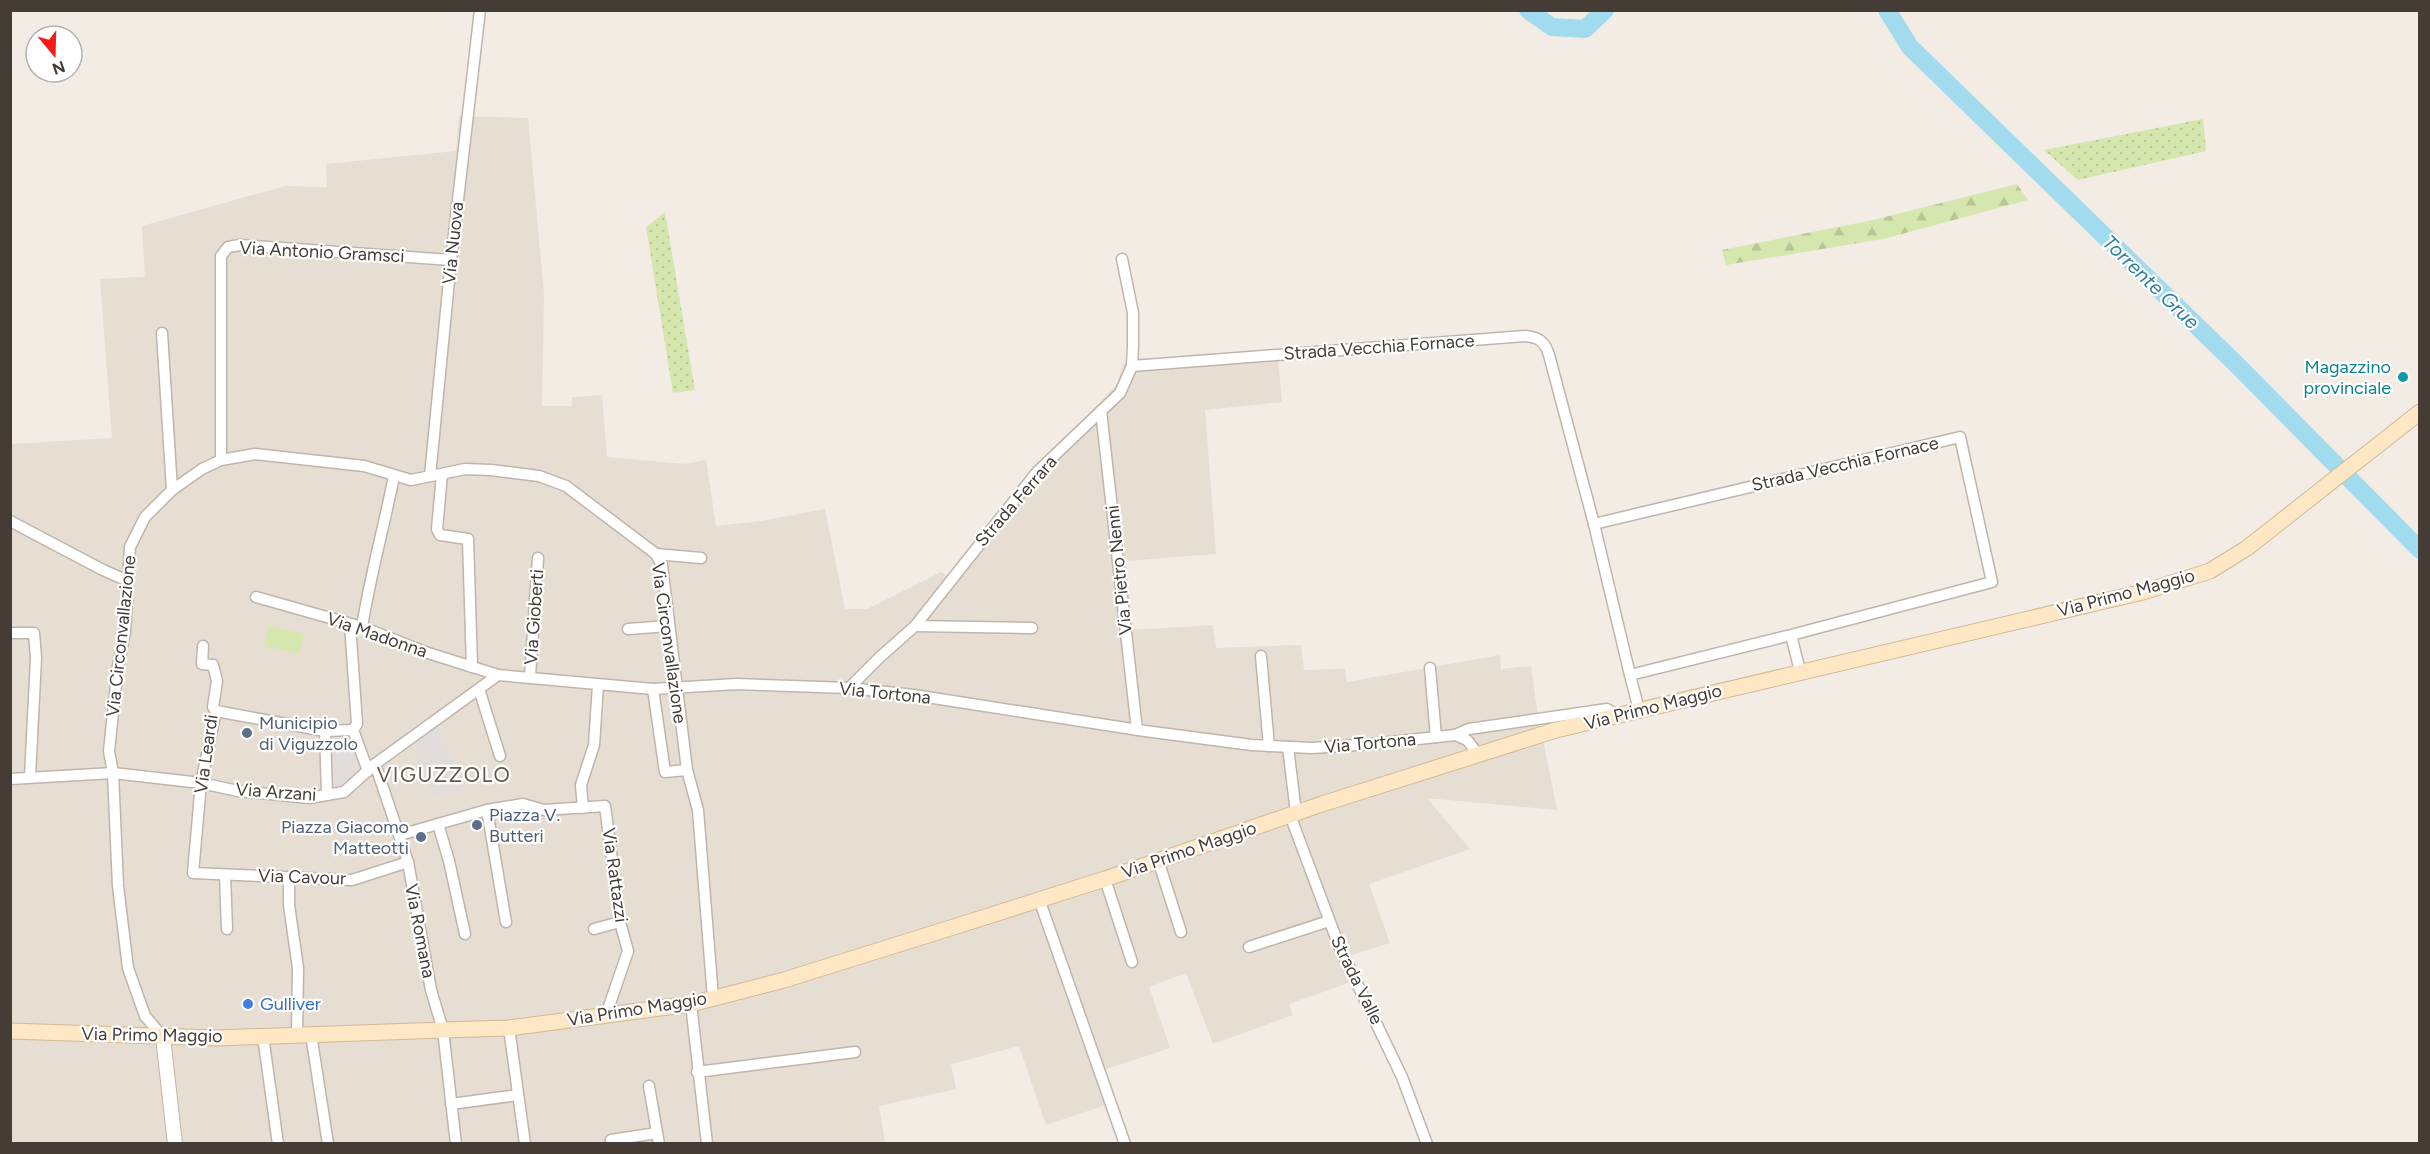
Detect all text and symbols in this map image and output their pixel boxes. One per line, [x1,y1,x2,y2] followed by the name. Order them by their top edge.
[24,24,84,84] north arrow
[50,57,68,79] text: N
[438,201,468,285] street label: Via Nuova
[2098,230,2204,334] water label: Torrente Grue
[239,237,405,267] street label: Via Antonio Gramsci
[1283,329,1475,365] street label: Strada Vecchia Fornace
[2304,356,2391,399] place label: Magazzino provinciale
[2396,370,2410,384] marker: Magazzino provinciale
[1749,432,1941,496] street label: Strada Vecchia Fornace
[970,451,1062,551] street label: Strada Ferrara
[1101,504,1137,636] street label: Via Pietro Nenni
[102,554,140,718] street label: Via Circonvallazione
[647,561,691,725] street label: Via Circonvallazione
[2055,564,2197,622] street label: Via Primo Maggio
[520,568,548,666] street label: Via Gioberti
[324,608,430,662] street label: Via Madonna
[838,677,932,709] street label: Via Tortona
[1582,679,1724,735] street label: Via Primo Maggio
[259,712,358,755] place label: Municipio di Viguzzolo
[190,713,222,795] street label: Via Leardi
[240,726,254,740] marker: Municipio di Viguzzolo
[1323,728,1417,758] street label: Via Tortona
[377,762,511,787] district label: VIGUZZOLO
[235,778,317,806] street label: Via Arzani
[489,804,560,847] place label: Piazza V. Butteri
[281,816,409,859] place label: Piazza Giacomo Matteotti
[1119,817,1259,883] street label: Via Primo Maggio
[470,818,484,832] marker: Piazza V. Butteri
[597,826,633,924] street label: Via Rattazzi
[414,830,428,844] marker: Piazza Giacomo Matteotti
[258,864,346,890] street label: Via Cavour
[400,882,440,980] street label: Via Romana
[1326,932,1388,1028] street label: Strada Valle
[566,987,708,1031] street label: Via Primo Maggio
[260,993,321,1015] place label: Gulliver
[241,997,255,1011] marker: Gulliver
[81,1023,223,1047] street label: Via Primo Maggio

